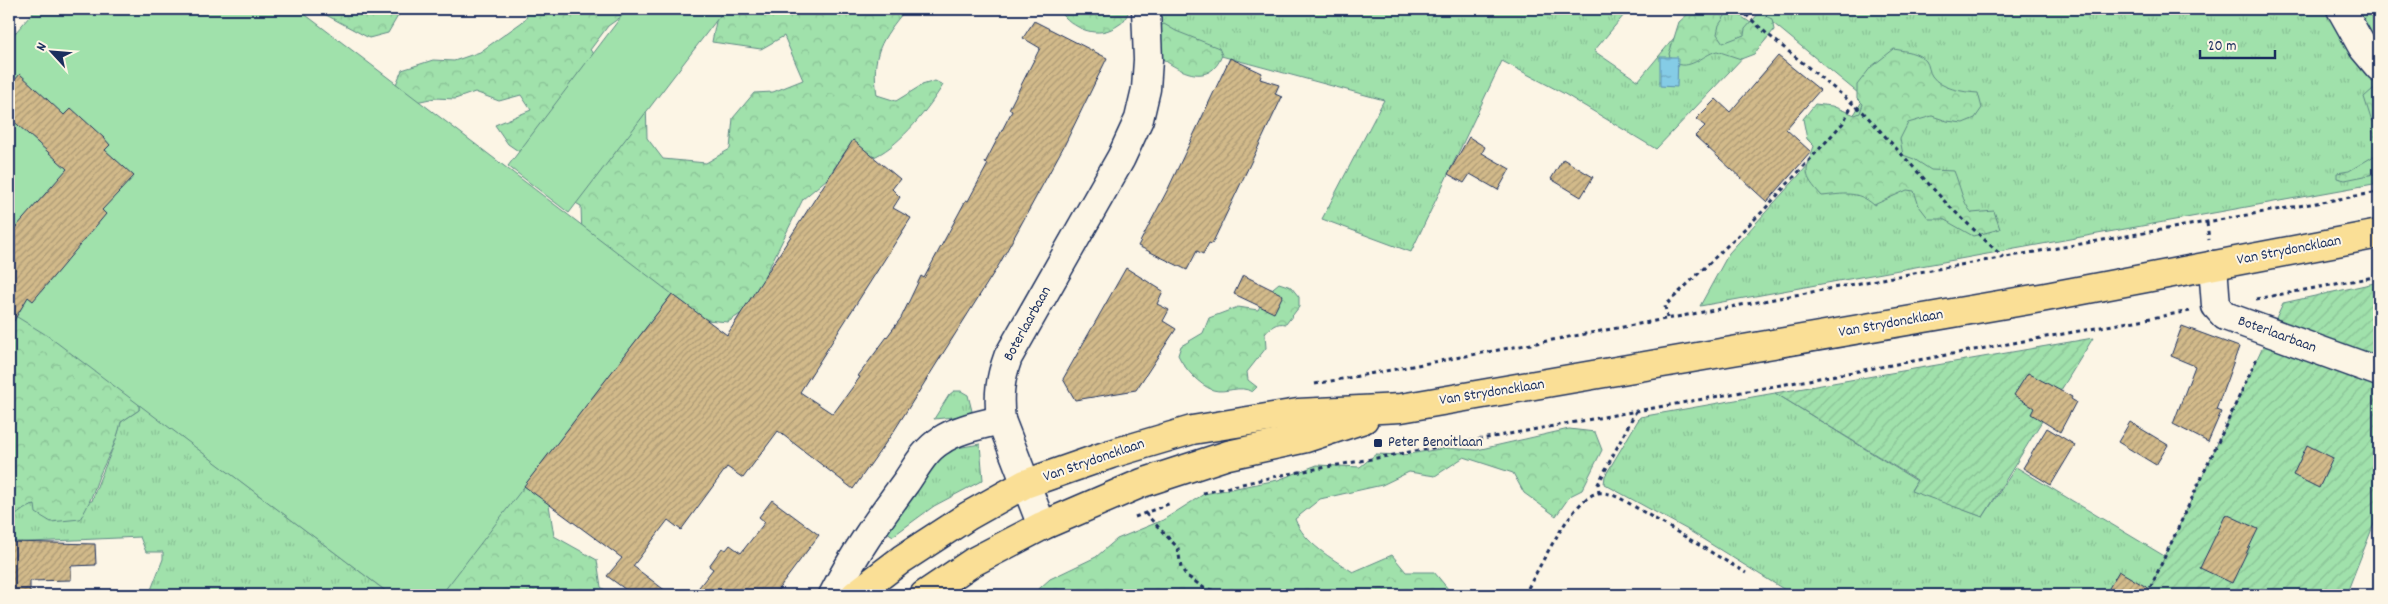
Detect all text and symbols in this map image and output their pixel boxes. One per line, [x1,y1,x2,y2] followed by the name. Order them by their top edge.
[28,28,78,78] north arrow
[2200,28,2276,60] scale bar
[2208,36,2236,58] text: 20 m
[32,40,53,55] text: N
[2235,230,2343,272] street label: Van Strydoncklaan
[998,283,1058,365] street label: Boterlaarbaan
[1837,304,1945,344] street label: Van Strydoncklaan
[2235,311,2319,359] street label: Boterlaarbaan
[1438,374,1546,412] street label: Van Strydoncklaan
[1388,432,1483,454] place label: Peter Benoitlaan
[1040,433,1148,489] street label: Van Strydoncklaan
[1372,437,1384,449] marker: Peter Benoitlaan

